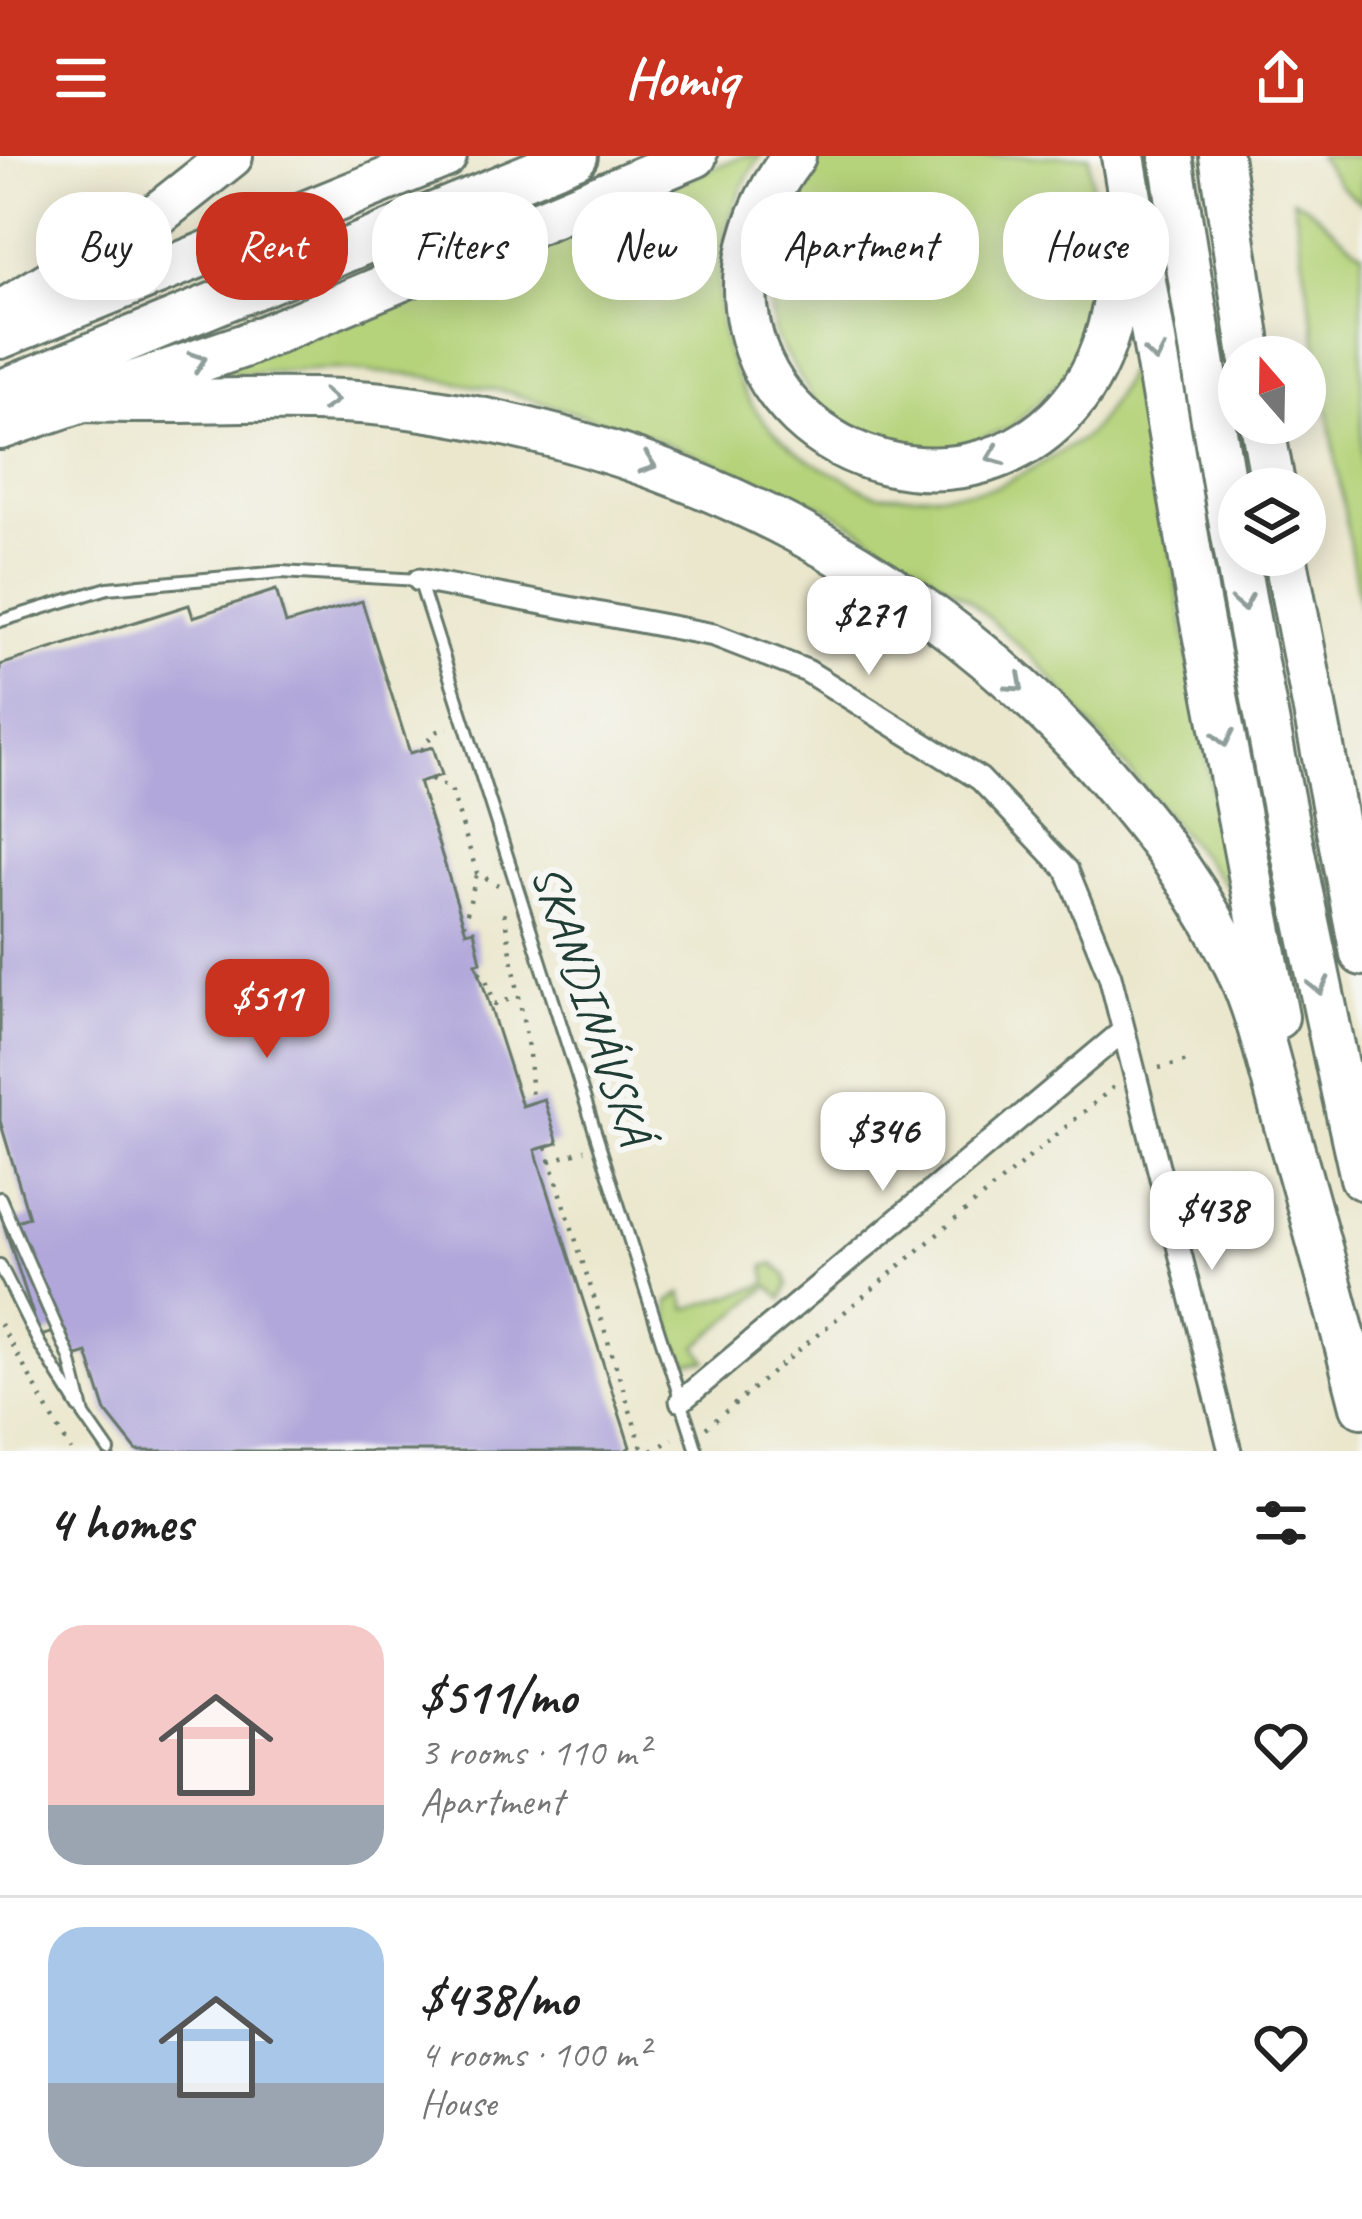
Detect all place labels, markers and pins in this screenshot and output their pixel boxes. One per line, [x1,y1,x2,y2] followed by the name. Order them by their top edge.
[798,576,940,678] pin: $271
[196,959,338,1061] pin: $511
[812,1092,954,1194] pin: $346
[1141,1171,1283,1273] pin: $438

